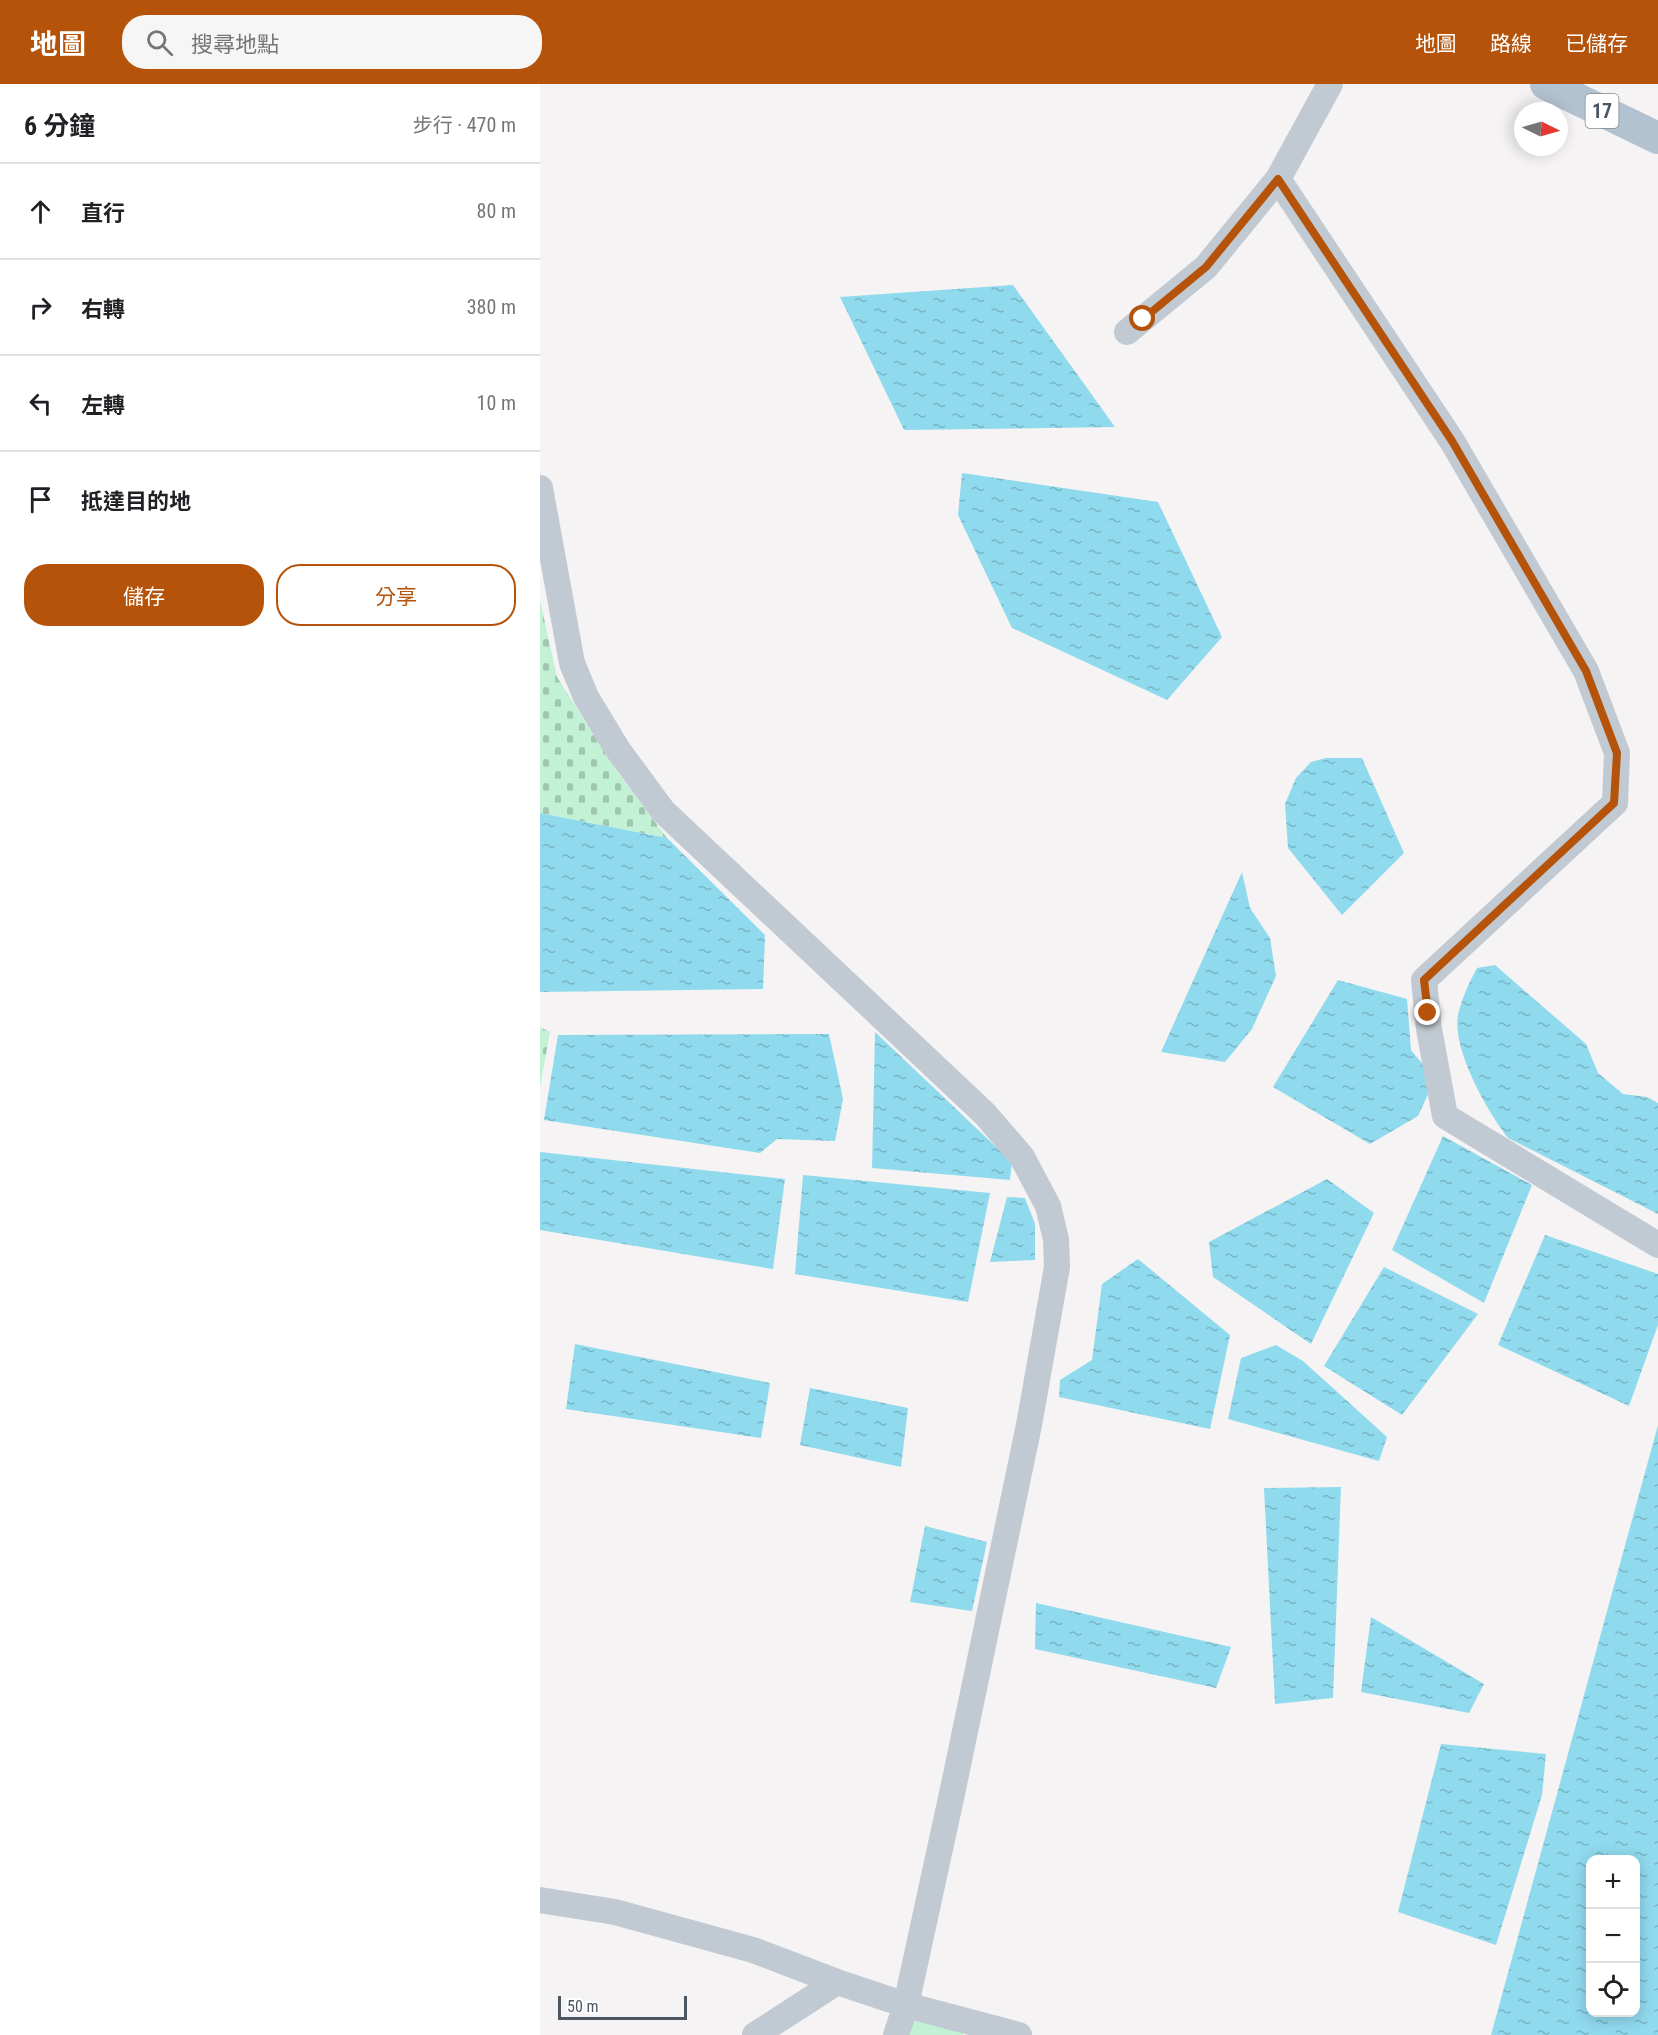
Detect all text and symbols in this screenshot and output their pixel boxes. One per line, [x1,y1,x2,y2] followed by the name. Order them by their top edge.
[122,15,542,69] search box
[143,26,176,59] icon: search
[30,28,86,61] text: 地圖
[191,32,279,57] text: 搜尋地點
[1415,32,1457,56] text: 地圖
[1490,32,1532,56] text: 路線
[1565,32,1628,56] text: 已儲存
[1586,94,1618,128] road number: 17
[1514,102,1568,156] north arrow
[24,111,95,141] text: 6 分鐘
[413,113,516,137] text: 步行 · 470 m
[24,195,57,228] icon: ahead
[477,199,516,223] text: 80 m
[81,201,125,226] text: 直行
[24,291,57,324] icon: right
[467,295,516,319] text: 380 m
[81,297,125,322] text: 右轉
[1129,305,1155,331] route start
[24,387,57,420] icon: left
[477,391,516,415] text: 10 m
[81,393,125,418] text: 左轉
[24,483,57,516] icon: arrive
[81,489,191,514] text: 抵達目的地
[24,564,264,626] button: 儲存
[276,564,516,626] button: 分享
[1414,999,1440,1025] route end
[1586,1855,1640,2017] map controls
[1586,1855,1640,1909] button: +
[1586,1909,1640,1963] button: −
[1586,1963,1640,2017] button: locate
[558,1993,687,2020] scale bar
[567,1997,599,2016] text: 50 m

